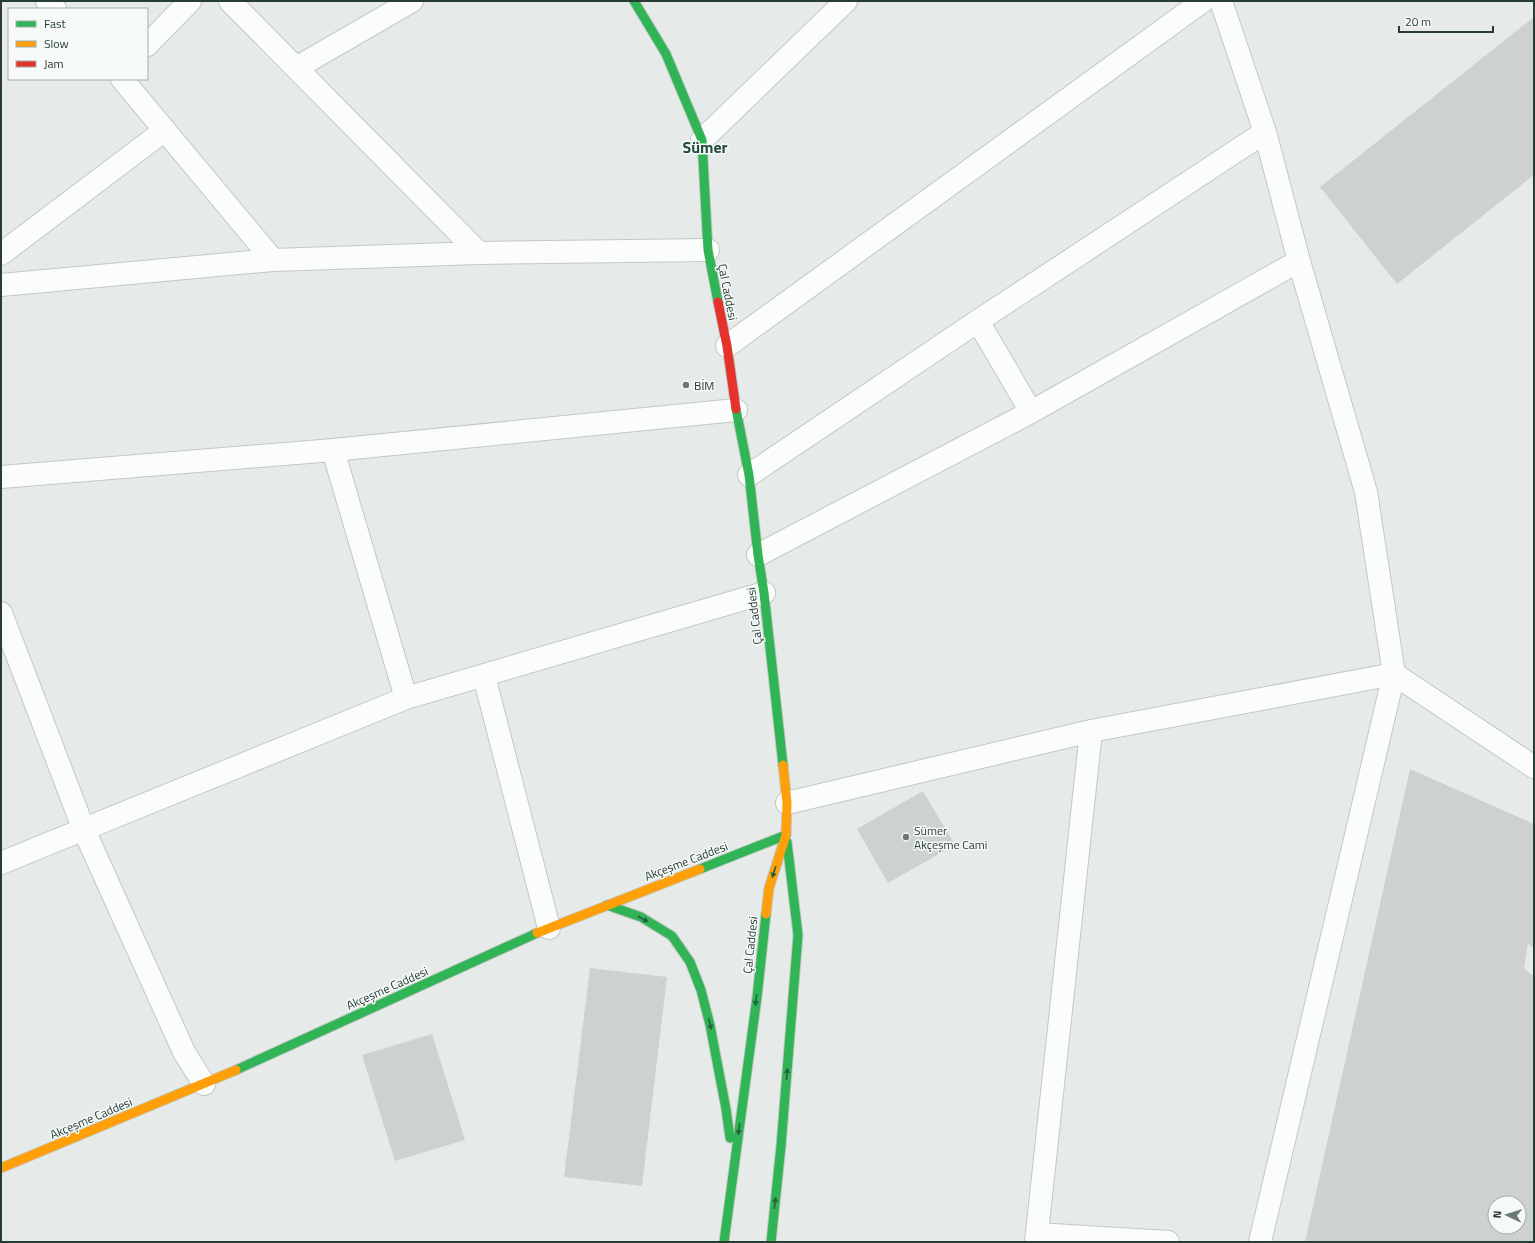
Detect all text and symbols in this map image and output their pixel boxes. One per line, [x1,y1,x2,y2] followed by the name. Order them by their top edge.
[8,8,148,80] legend
[1399,8,1493,34] scale bar
[1405,12,1431,31] text: 20 m
[44,14,67,33] text: Fast
[44,34,69,53] text: Slow
[44,54,64,73] text: Jam
[682,135,728,159] district label: Sümer
[713,262,743,322] street label: Çal Caddesi
[694,376,714,395] place label: BİM
[681,380,691,390] marker: BİM
[741,586,767,646] street label: Çal Caddesi
[914,821,987,854] place label: Sümer Akçeşme Cami
[901,832,911,842] marker: Sümer Akçeşme Cami
[642,836,730,886] street label: Akçeşme Caddesi
[771,866,777,878] one-way arrow
[738,915,762,975] street label: Çal Caddesi
[637,916,649,922] one-way arrow
[343,961,431,1015] street label: Akçeşme Caddesi
[753,994,759,1006] one-way arrow
[707,1018,713,1030] one-way arrow
[783,1068,790,1080] one-way arrow
[47,1092,135,1144] street label: Akçeşme Caddesi
[736,1123,742,1135] one-way arrow
[1487,1195,1527,1235] north arrow
[772,1197,778,1209] one-way arrow
[1489,1210,1505,1219] text: N

